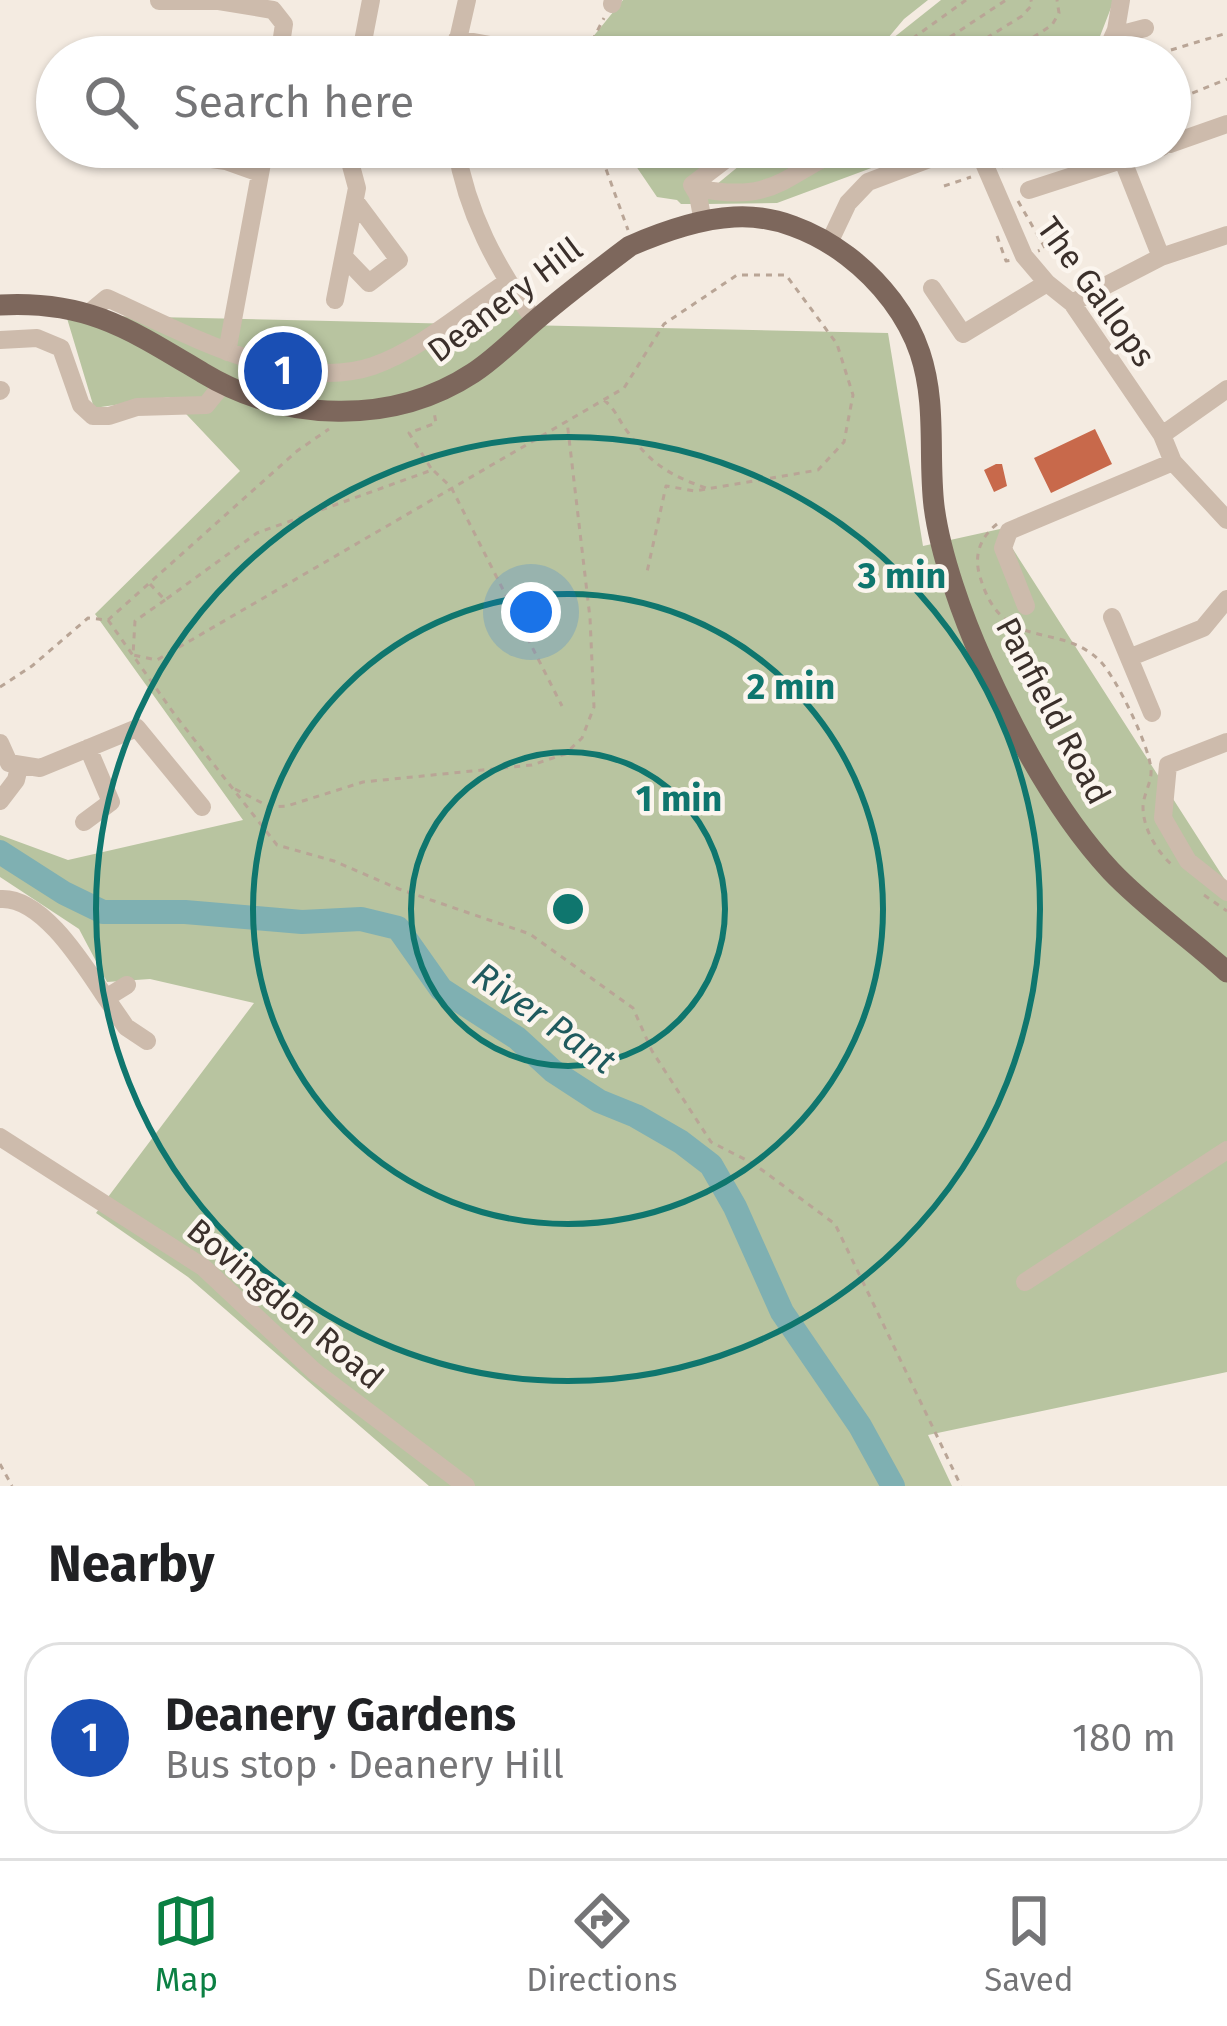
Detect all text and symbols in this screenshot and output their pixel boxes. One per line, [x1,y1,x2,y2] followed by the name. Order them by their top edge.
[36,36,1191,168] search box
[78,69,144,135] icon: search
[174,75,414,129] text: Search here
[1028,209,1164,375] street label: The Gallops
[420,229,590,371] street label: Deanery Hill
[244,326,322,416] pin: 1
[857,554,946,598] text: 3 min
[501,582,561,642] your location
[987,611,1119,811] street label: Panfield Road
[747,665,835,709] text: 2 min
[636,777,722,821] text: 1 min
[547,888,589,930] centre of rings
[464,953,624,1083] water label: River Pant
[179,1210,391,1398] street label: Bovingdon Road
[48,1533,214,1595] text: Nearby
[165,1688,516,1742] text: Deanery Gardens
[81,1715,99,1761] text: 1
[1072,1715,1176,1761] text: 180 m
[165,1742,564,1788] text: Bus stop · Deanery Hill
[153,1888,219,2000] tab: Map
[526,1888,678,2000] tab: Directions
[984,1888,1074,2000] tab: Saved

